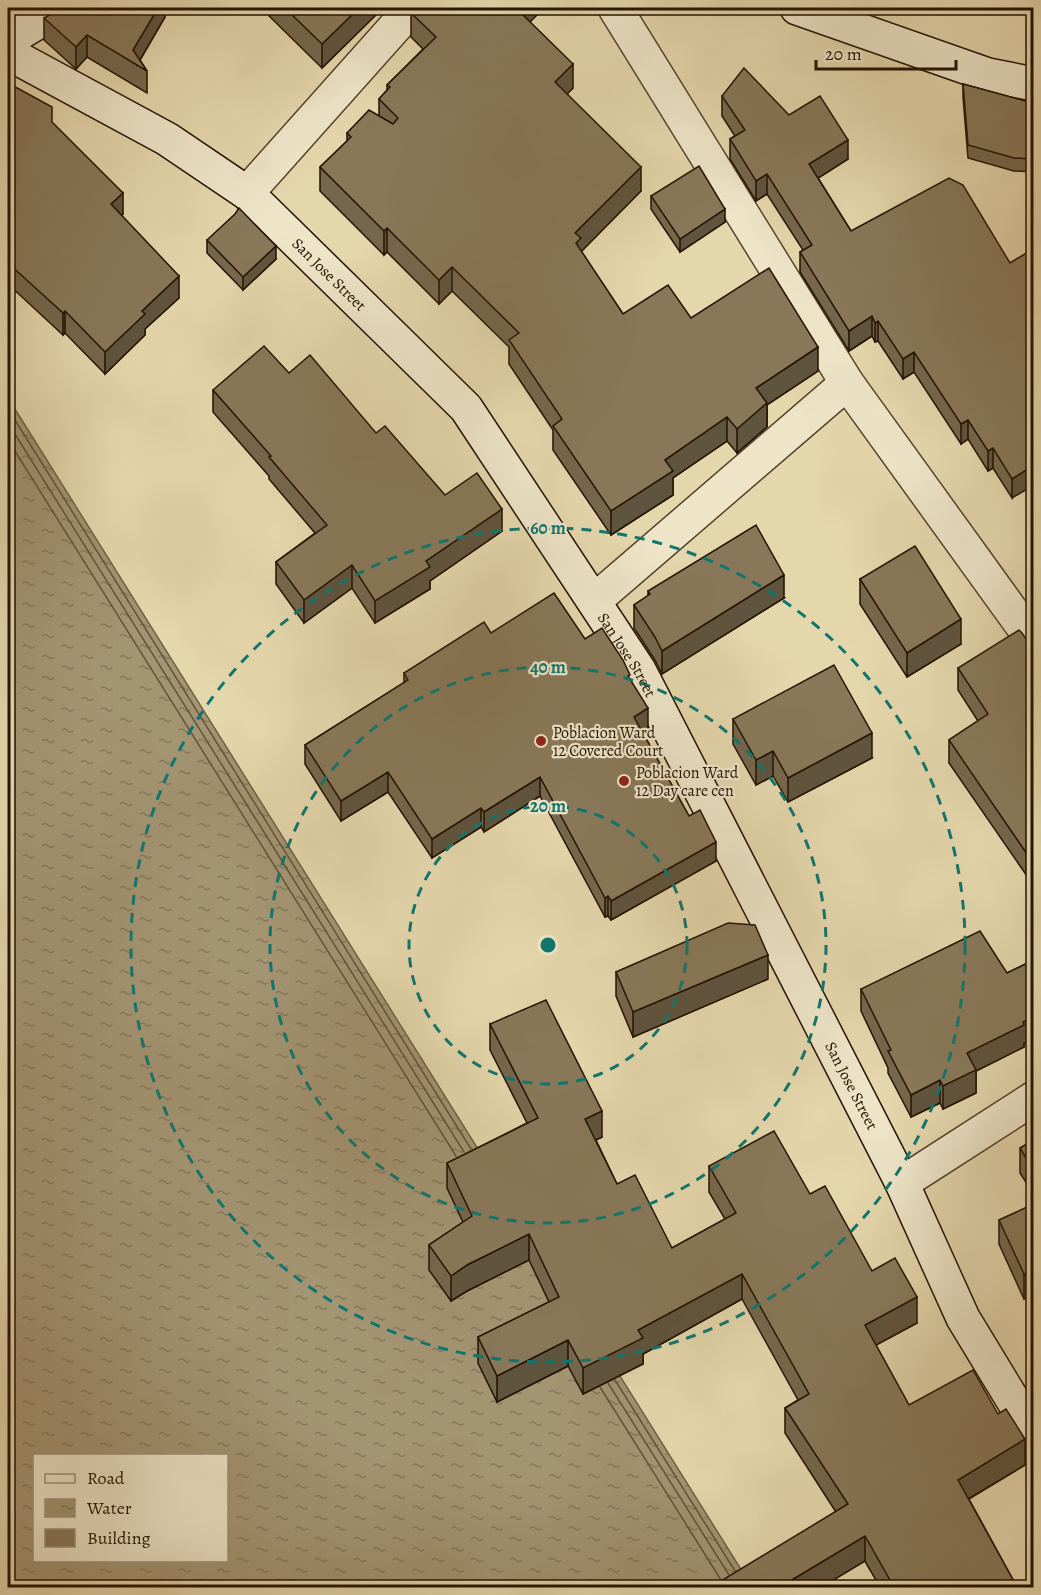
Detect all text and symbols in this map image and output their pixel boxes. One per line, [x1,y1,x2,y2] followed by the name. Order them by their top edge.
[816,33,956,71] scale bar
[825,42,862,66] text: 20 m
[287,233,371,316] street label: San Jose Street
[530,516,566,540] text: 60 m
[592,608,661,701] street label: San Jose Street
[530,655,566,679] text: 40 m
[553,722,663,762] place label: Poblacion Ward 12 Covered Court
[534,734,548,748] marker: Poblacion Ward 12 Covered Court
[636,762,739,802] place label: Poblacion Ward 12 Day care cen
[617,774,631,788] marker: Poblacion Ward 12 Day care cen
[530,794,566,818] text: 20 m
[538,935,558,955] centre of rings
[819,1038,883,1134] street label: San Jose Street
[33,1454,228,1562] legend
[87,1466,125,1490] text: Road
[86,1496,132,1520] text: Water
[87,1526,151,1550] text: Building

